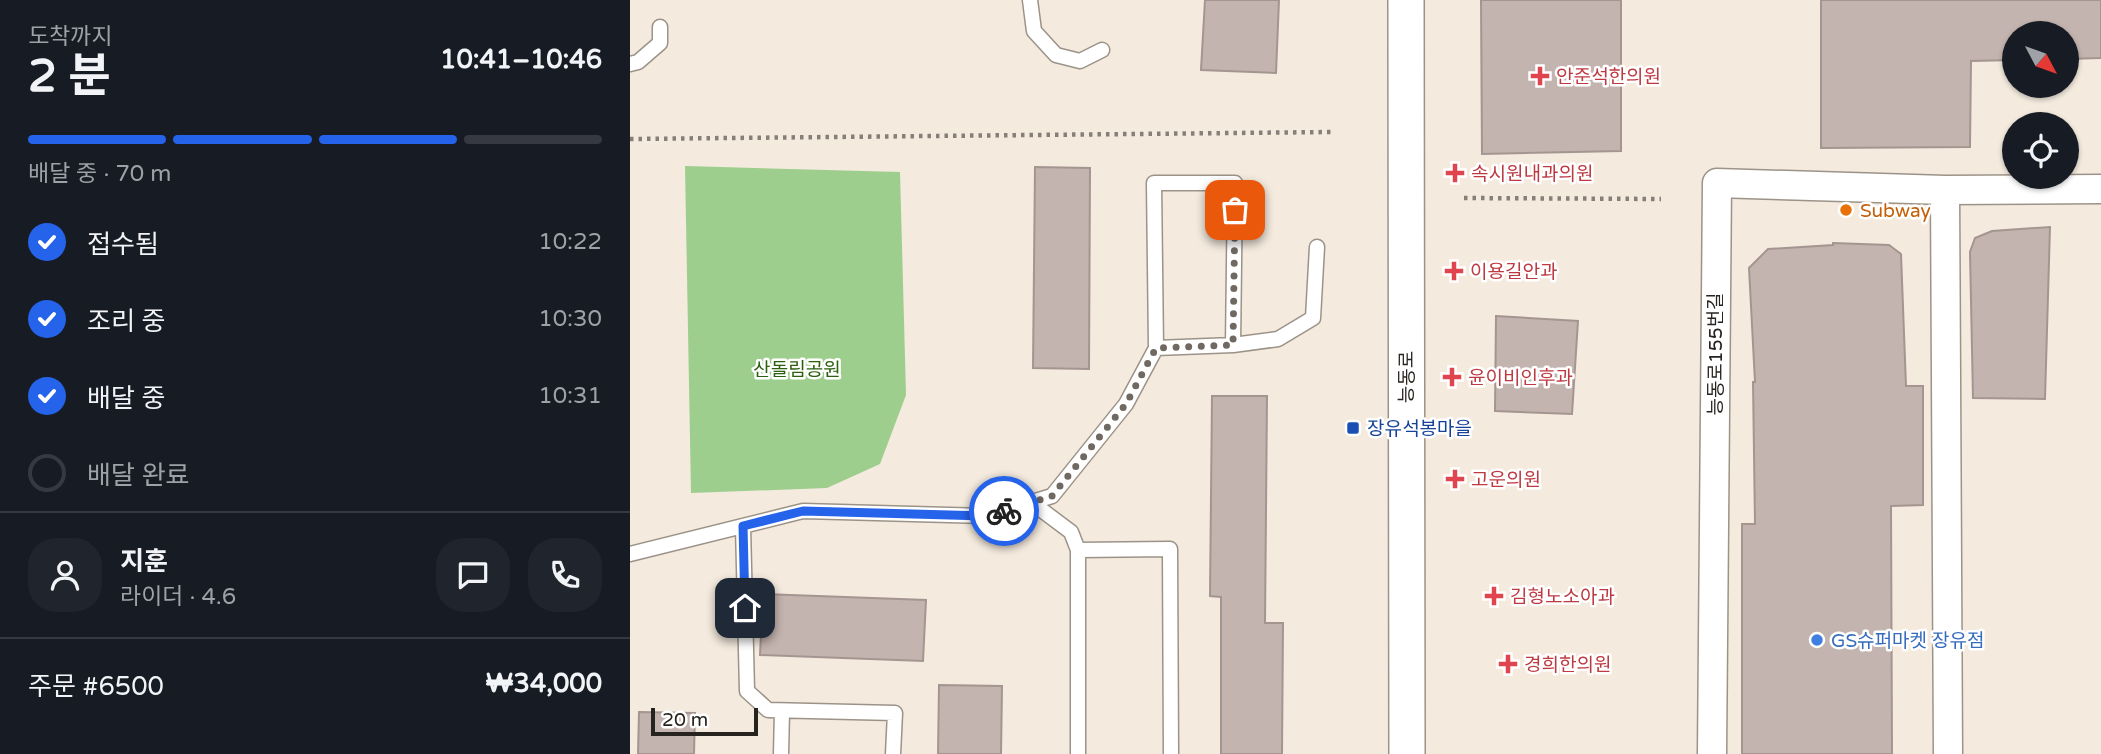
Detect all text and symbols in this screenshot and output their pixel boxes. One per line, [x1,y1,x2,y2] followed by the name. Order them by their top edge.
[2002,21,2079,98] north arrow
[2002,21,2079,189] map controls
[28,23,113,51] text: 도착까지
[440,44,602,75] text: 10:41–10:46
[28,49,111,104] text: 2 분
[1530,66,1550,86] marker: 안준석한의원
[1556,66,1661,88] place label: 안준석한의원
[2002,112,2079,189] button: locate
[28,160,171,188] text: 배달 중 · 70 m
[1445,163,1465,183] marker: 속시원내과의원
[1471,163,1593,185] place label: 속시원내과의원
[1205,180,1265,240] pin
[1216,191,1254,229] icon: bag
[1860,200,1931,222] place label: Subway
[1838,202,1854,218] marker: Subway
[28,223,66,261] icon: check
[538,228,602,256] text: 10:22
[87,229,159,260] text: 접수됨
[1444,261,1464,281] marker: 이용길안과
[1470,261,1557,283] place label: 이용길안과
[1705,292,1727,416] street label: 능동로155번길
[28,300,66,338] icon: check
[538,305,602,333] text: 10:30
[87,306,166,337] text: 조리 중
[1396,351,1418,403] street label: 능동로
[753,359,841,381] park label: 산돌림공원
[1442,367,1462,387] marker: 윤이비인후과
[1468,367,1573,389] place label: 윤이비인후과
[28,377,66,415] icon: check
[538,382,602,410] text: 10:31
[87,383,166,414] text: 배달 중
[1367,418,1472,440] place label: 장유석봉마을
[1345,420,1361,436] marker: 장유석봉마을
[87,460,189,491] text: 배달 완료
[1445,469,1465,489] marker: 고운의원
[1471,469,1541,491] place label: 고운의원
[969,476,1039,546] courier
[985,492,1023,530] icon: bike
[28,538,102,612] button: person
[436,538,510,612] button: chat
[528,538,602,612] button: phone
[120,546,168,577] text: 지훈
[715,578,775,638] pin
[120,583,236,611] text: 라이더 · 4.6
[1484,586,1504,606] marker: 김형노소아과
[1510,586,1615,608] place label: 김형노소아과
[726,589,764,627] icon: home
[1831,630,1984,652] place label: GS슈퍼마켓 장유점
[1809,632,1825,648] marker: GS슈퍼마켓 장유점
[1498,654,1518,674] marker: 경희한의원
[1524,654,1611,676] place label: 경희한의원
[486,668,602,699] text: ₩34,000
[28,671,164,702] text: 주문 #6500
[651,705,758,737] scale bar
[662,709,708,731] text: 20 m

